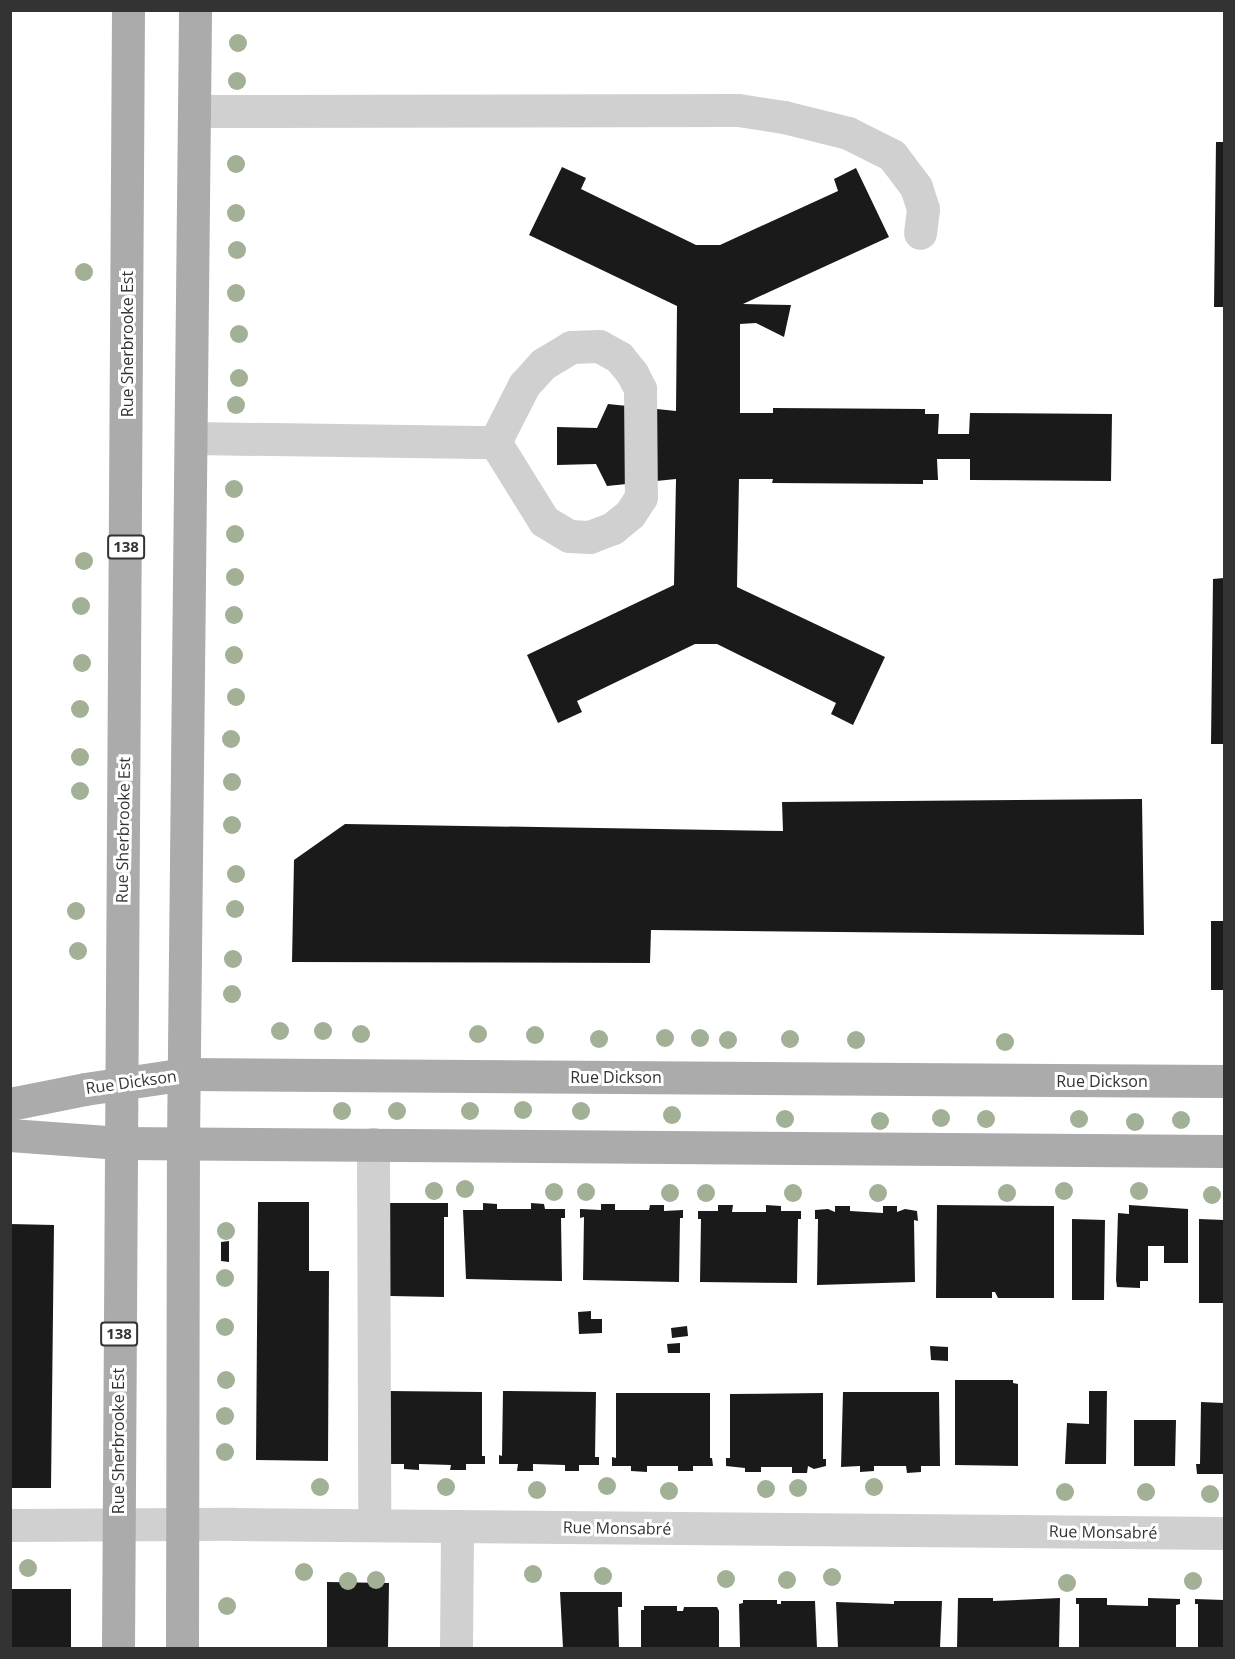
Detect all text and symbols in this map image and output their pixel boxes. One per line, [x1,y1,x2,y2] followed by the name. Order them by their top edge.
[117,271,137,417] street label: Rue Sherbrooke Est
[106,535,146,559] road number: 138
[112,757,134,903] street label: Rue Sherbrooke Est
[84,1066,178,1098] street label: Rue Dickson
[570,1067,662,1087] street label: Rue Dickson
[1056,1071,1148,1091] street label: Rue Dickson
[100,1322,138,1346] road number: 138
[108,1368,128,1514] street label: Rue Sherbrooke Est
[563,1517,671,1539] street label: Rue Monsabré
[1049,1521,1157,1543] street label: Rue Monsabré

